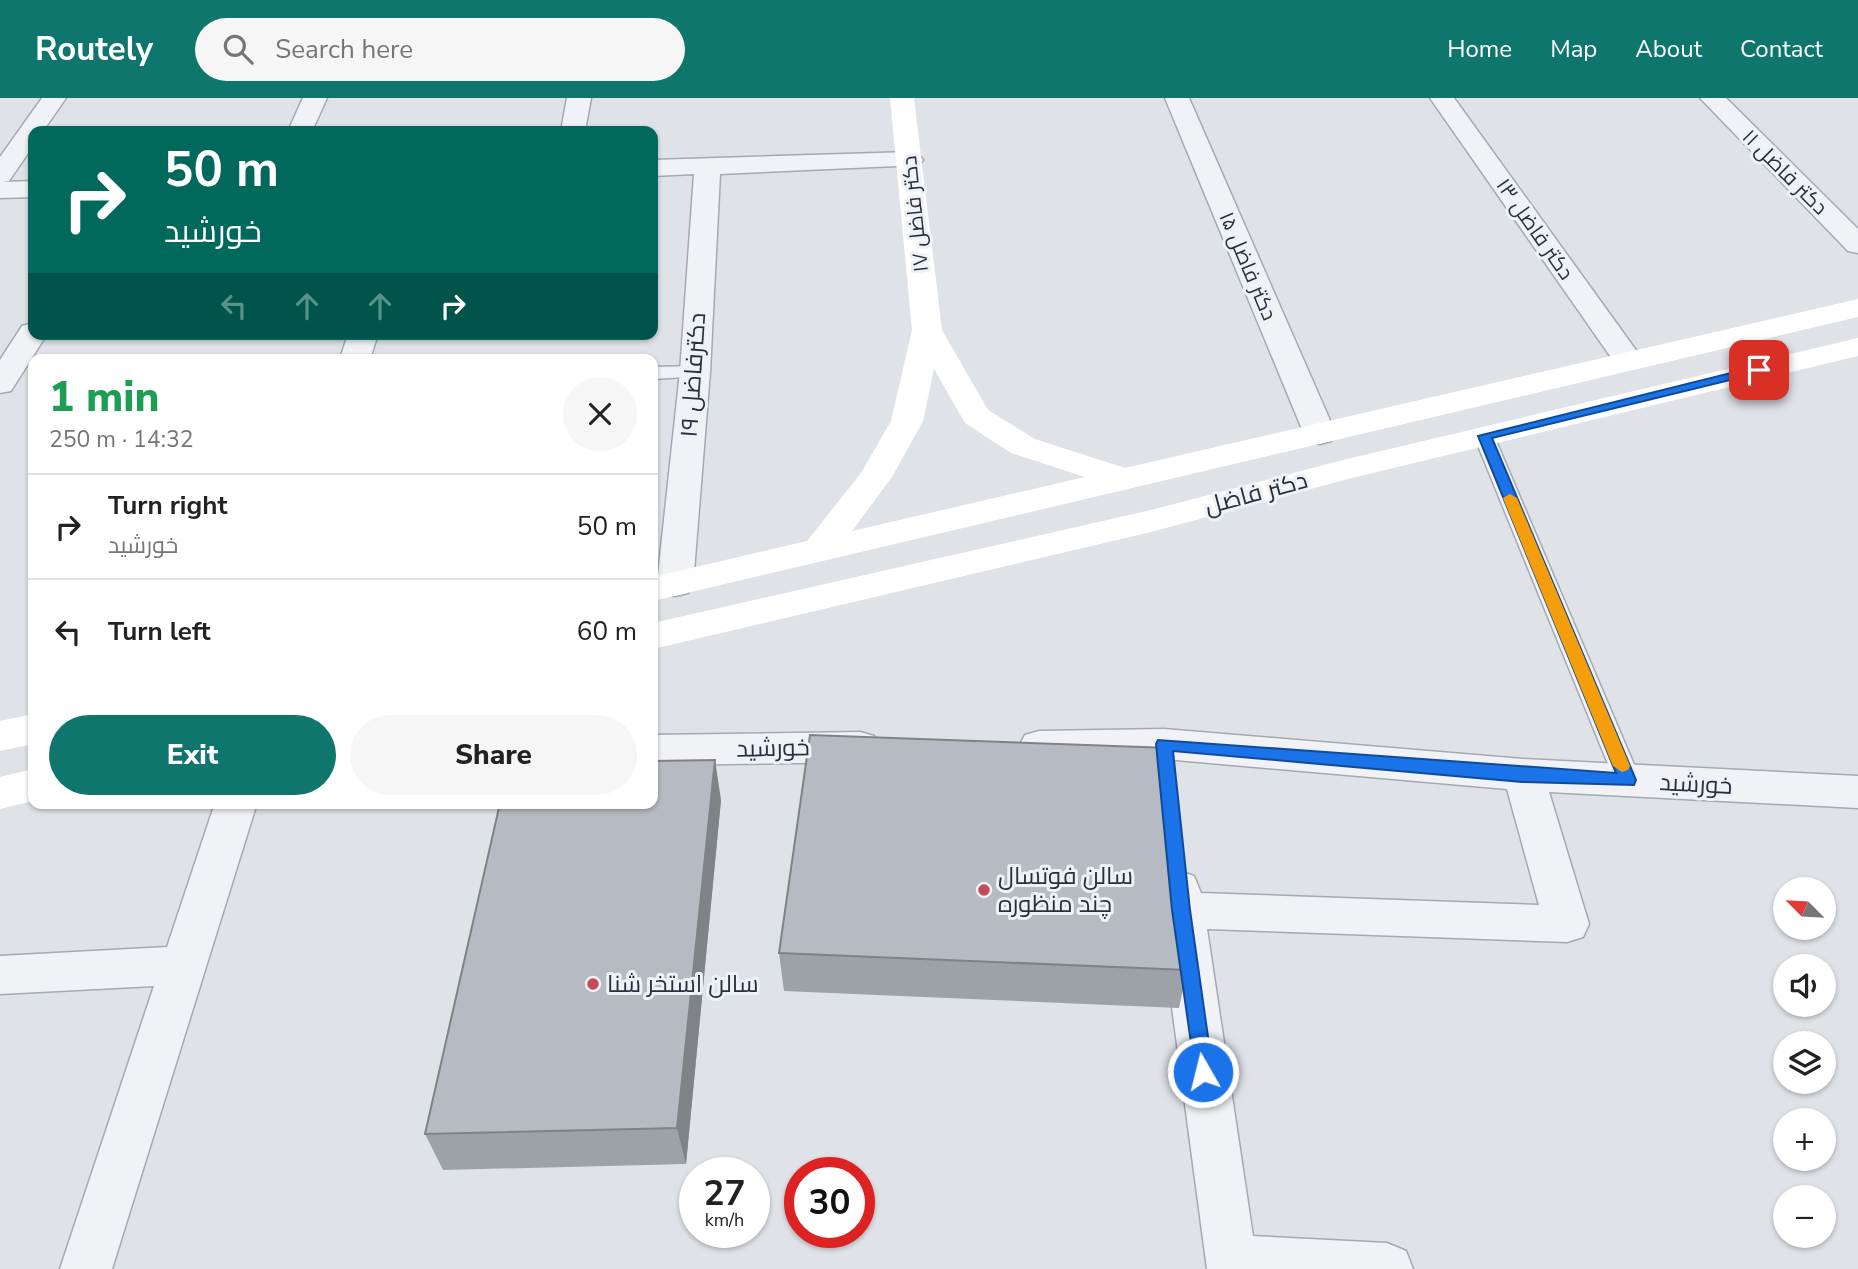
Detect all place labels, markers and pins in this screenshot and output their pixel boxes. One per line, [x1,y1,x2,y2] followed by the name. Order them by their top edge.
[1729,340,1789,400] pin
[998,860,1133,920] place label: سالن فوتسال چند منظوره
[976,882,992,898] marker: سالن فوتسال چند منظوره
[607,968,759,1000] place label: سالن استخر شنا
[585,976,601,992] marker: سالن استخر شنا

